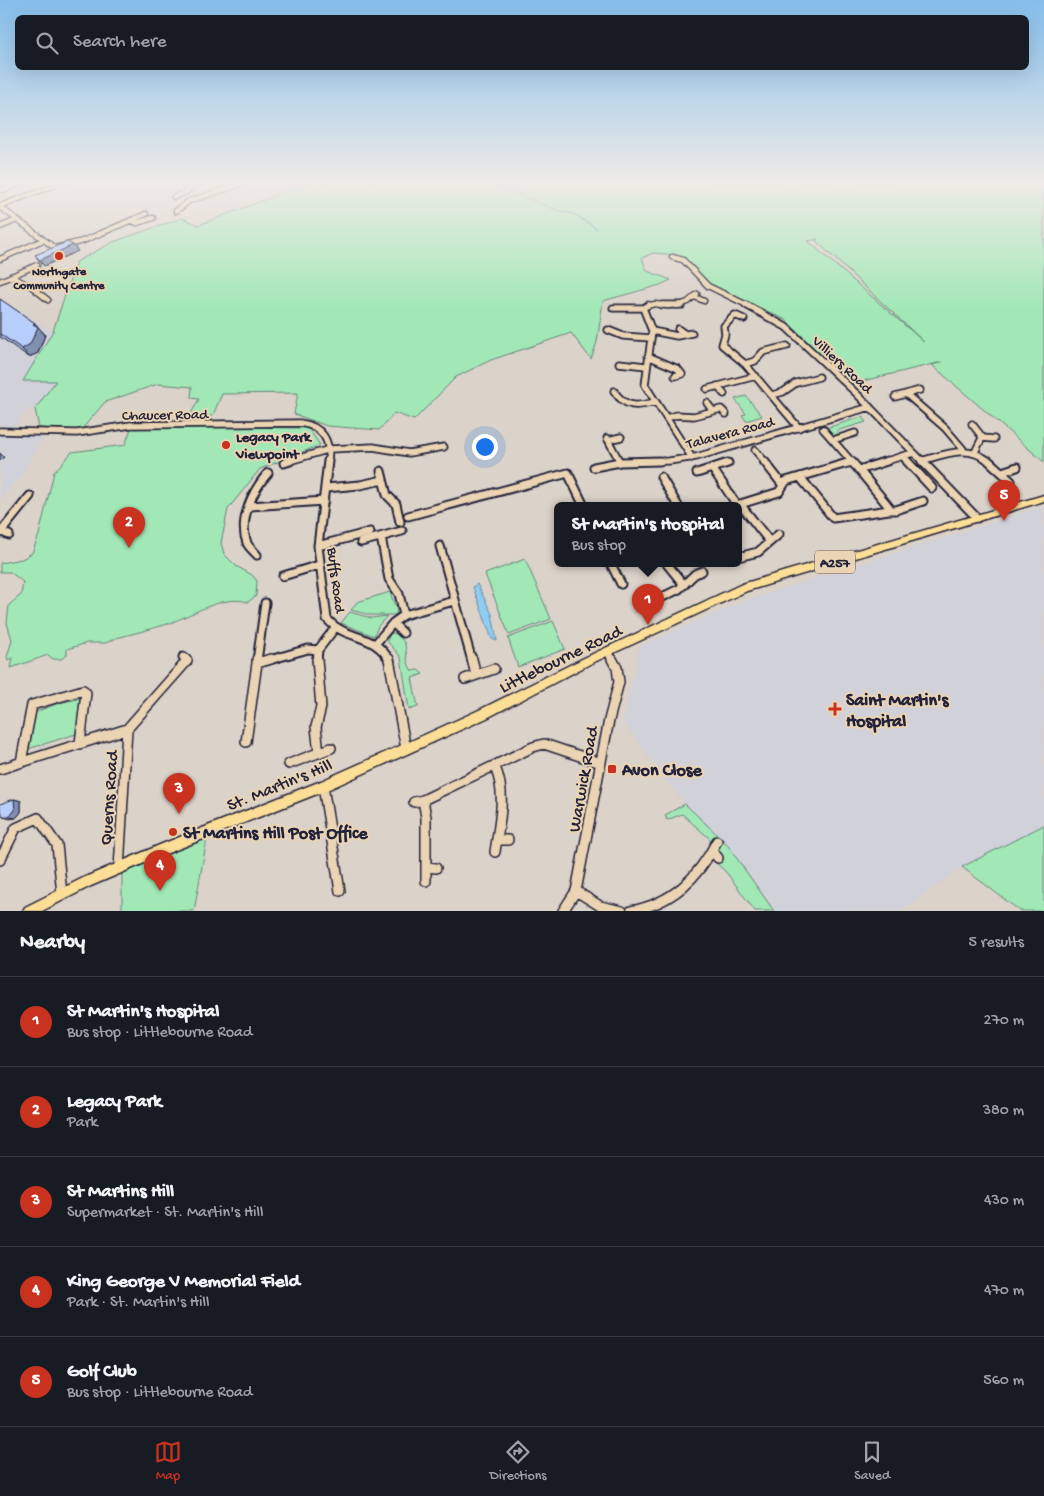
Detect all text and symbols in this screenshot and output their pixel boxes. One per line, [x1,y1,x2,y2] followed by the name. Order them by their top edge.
[15,15,1029,70] search box
[33,29,61,57] icon: search
[73,31,167,54] text: Search here
[53,250,65,262] marker: Northgate Community Centre
[12,266,105,294] place label: Northgate Community Centre
[807,332,877,399] street label: Villiers Road
[122,406,209,426] street label: Chaucer Road
[684,413,777,455] street label: Talavera Road
[235,429,313,464] place label: Legacy Park Viewpoint
[472,434,498,460] your location
[220,439,232,451] marker: Legacy Park Viewpoint
[988,480,1020,521] pin: 5
[554,502,742,567] popup
[113,507,145,548] pin: 2
[572,514,724,537] text: St Martin's Hospital
[572,537,626,556] text: Bus stop
[322,546,348,615] street label: Buffs Road
[815,550,855,574] road number: A257
[632,584,664,625] pin: 1
[496,621,627,699] street label: Littlebourne Road
[846,691,950,733] place label: Saint Martin's Hospital
[828,702,842,716] marker: Saint Martin's Hospital
[565,723,604,834] street label: Warwick Road
[97,749,124,846] street label: Querns Road
[224,756,336,817] street label: St. Martin's Hill
[621,761,702,782] place label: Avon Close
[606,763,618,775] marker: Avon Close
[163,773,195,814] pin: 3
[183,824,368,845] place label: St Martins Hill Post Office
[167,826,179,838] marker: St Martins Hill Post Office
[144,850,176,891] pin: 4
[20,931,85,956] text: Nearby
[969,934,1024,953] text: 5 results
[67,1001,219,1024] text: St Martin's Hospital
[33,1012,39,1031] text: 1
[984,1012,1024,1031] text: 270 m
[67,1024,252,1043] text: Bus stop · Littlebourne Road
[67,1091,162,1114] text: Legacy Park
[32,1102,40,1121] text: 2
[983,1102,1024,1121] text: 380 m
[67,1114,98,1133] text: Park
[67,1181,174,1204] text: St Martins Hill
[32,1192,40,1211] text: 3
[984,1192,1024,1211] text: 430 m
[67,1204,264,1223] text: Supermarket · St. Martin's Hill
[67,1271,300,1294] text: King George V Memorial Field
[32,1282,40,1301] text: 4
[984,1282,1024,1301] text: 470 m
[67,1294,210,1313] text: Park · St. Martin's Hill
[67,1361,137,1384] text: Golf Club
[32,1372,40,1391] text: 5
[983,1372,1024,1391] text: 560 m
[67,1384,252,1403] text: Bus stop · Littlebourne Road
[154,1438,182,1485] tab: Map
[490,1438,547,1485] tab: Directions
[854,1438,890,1485] tab: Saved

